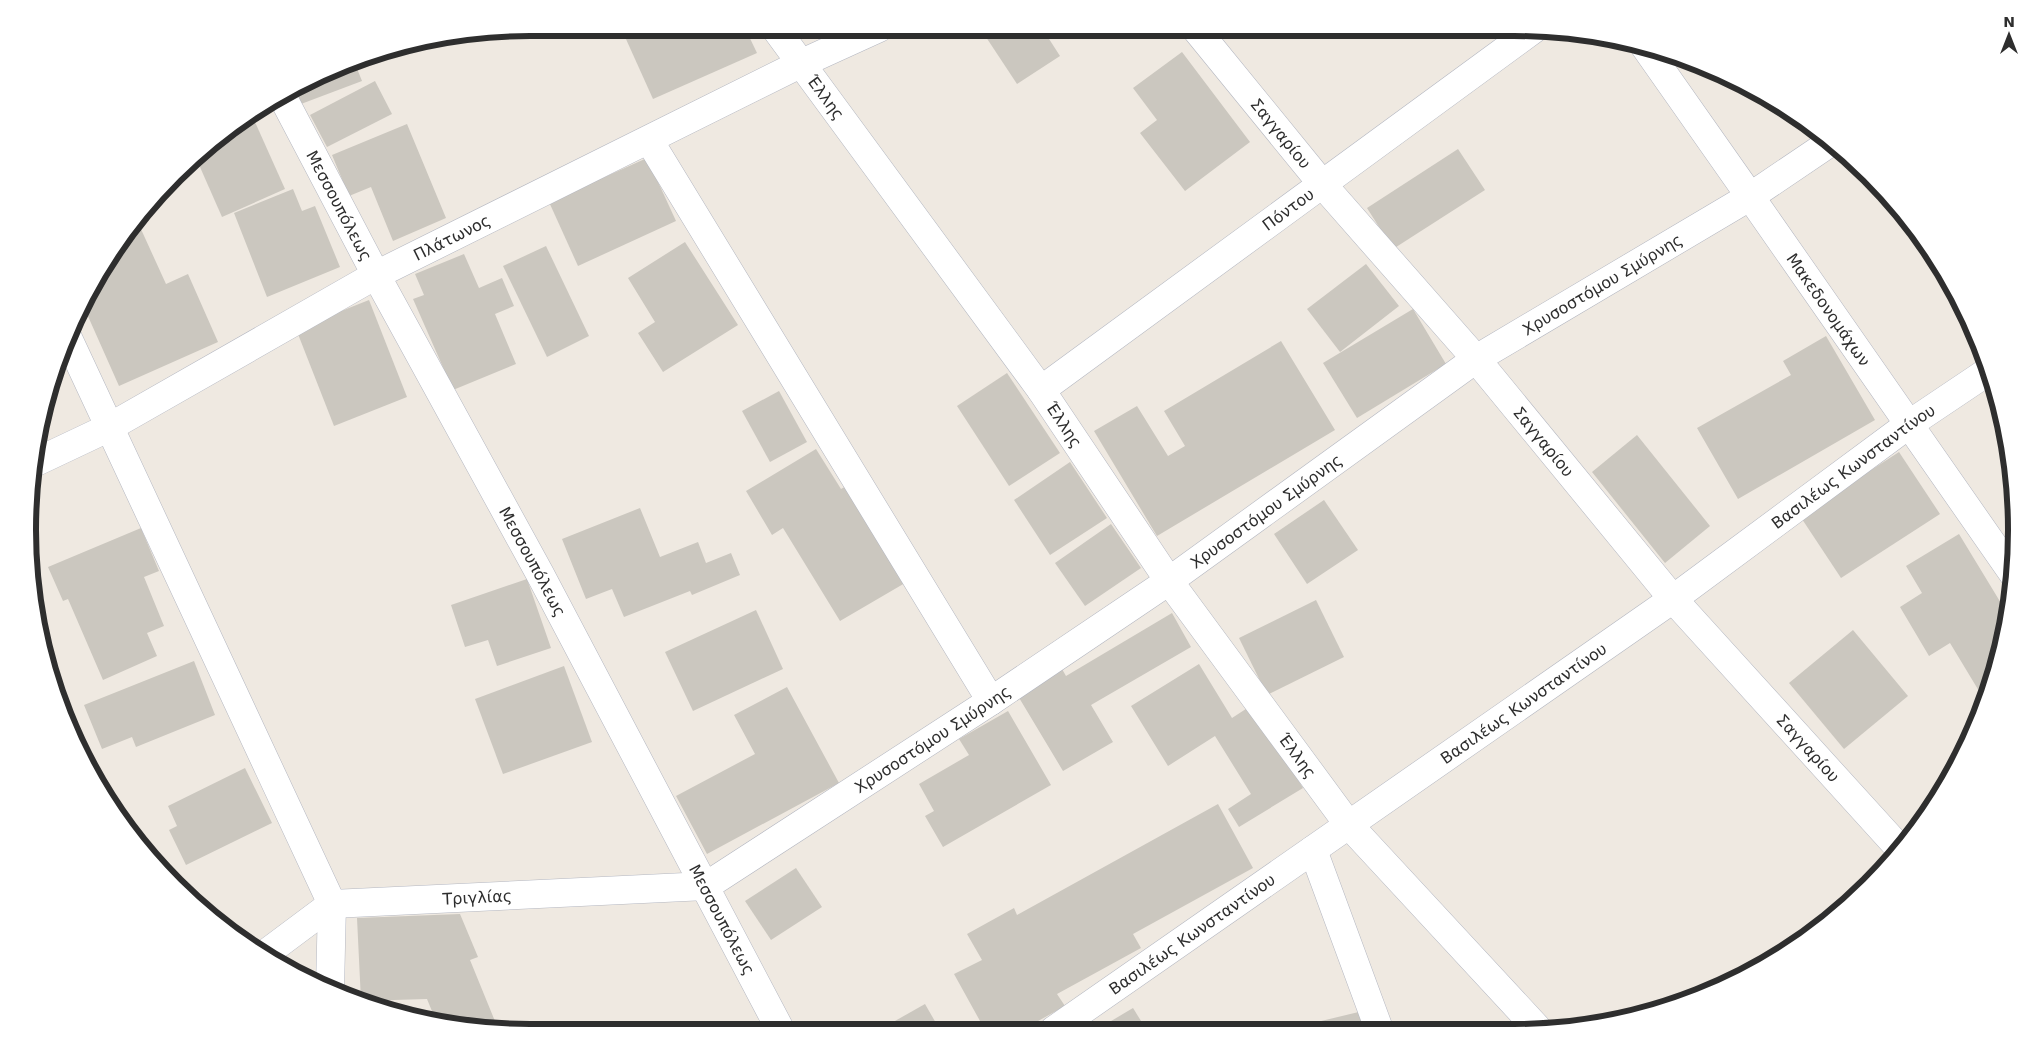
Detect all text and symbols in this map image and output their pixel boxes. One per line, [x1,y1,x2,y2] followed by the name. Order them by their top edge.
[1984,10,2034,60] north arrow
[2003,14,2015,30] text: N
[803,71,849,123] street label: Έλλης
[1247,95,1315,172] street label: Σαγγαρίου
[303,147,376,264] street label: Μεσσουπόλεως
[1258,184,1317,234] street label: Πόντου
[410,210,493,264] street label: Πλάτωνος
[1519,230,1685,339] street label: Χρυσοστόμου Σμύρνης
[1783,249,1875,370] street label: Μακεδονομάχων
[1042,398,1086,451] street label: Έλλης
[1767,400,1939,532] street label: Βασιλέως Κωνσταντίνου
[1509,403,1578,480] street label: Σαγγαρίου
[1186,450,1345,572] street label: Χρυσοστόμου Σμύρνης
[495,503,570,620] street label: Μεσσουπόλεως
[1437,639,1610,768] street label: Βασιλέως Κωνσταντίνου
[851,681,1014,797] street label: Χρυσοστόμου Σμύρνης
[1773,710,1844,786] street label: Σαγγαρίου
[1274,729,1320,782] street label: Έλλης
[685,861,759,978] street label: Μεσσουπόλεως
[1105,870,1279,998] street label: Βασιλέως Κωνσταντίνου
[441,886,512,908] street label: Τριγλίας

